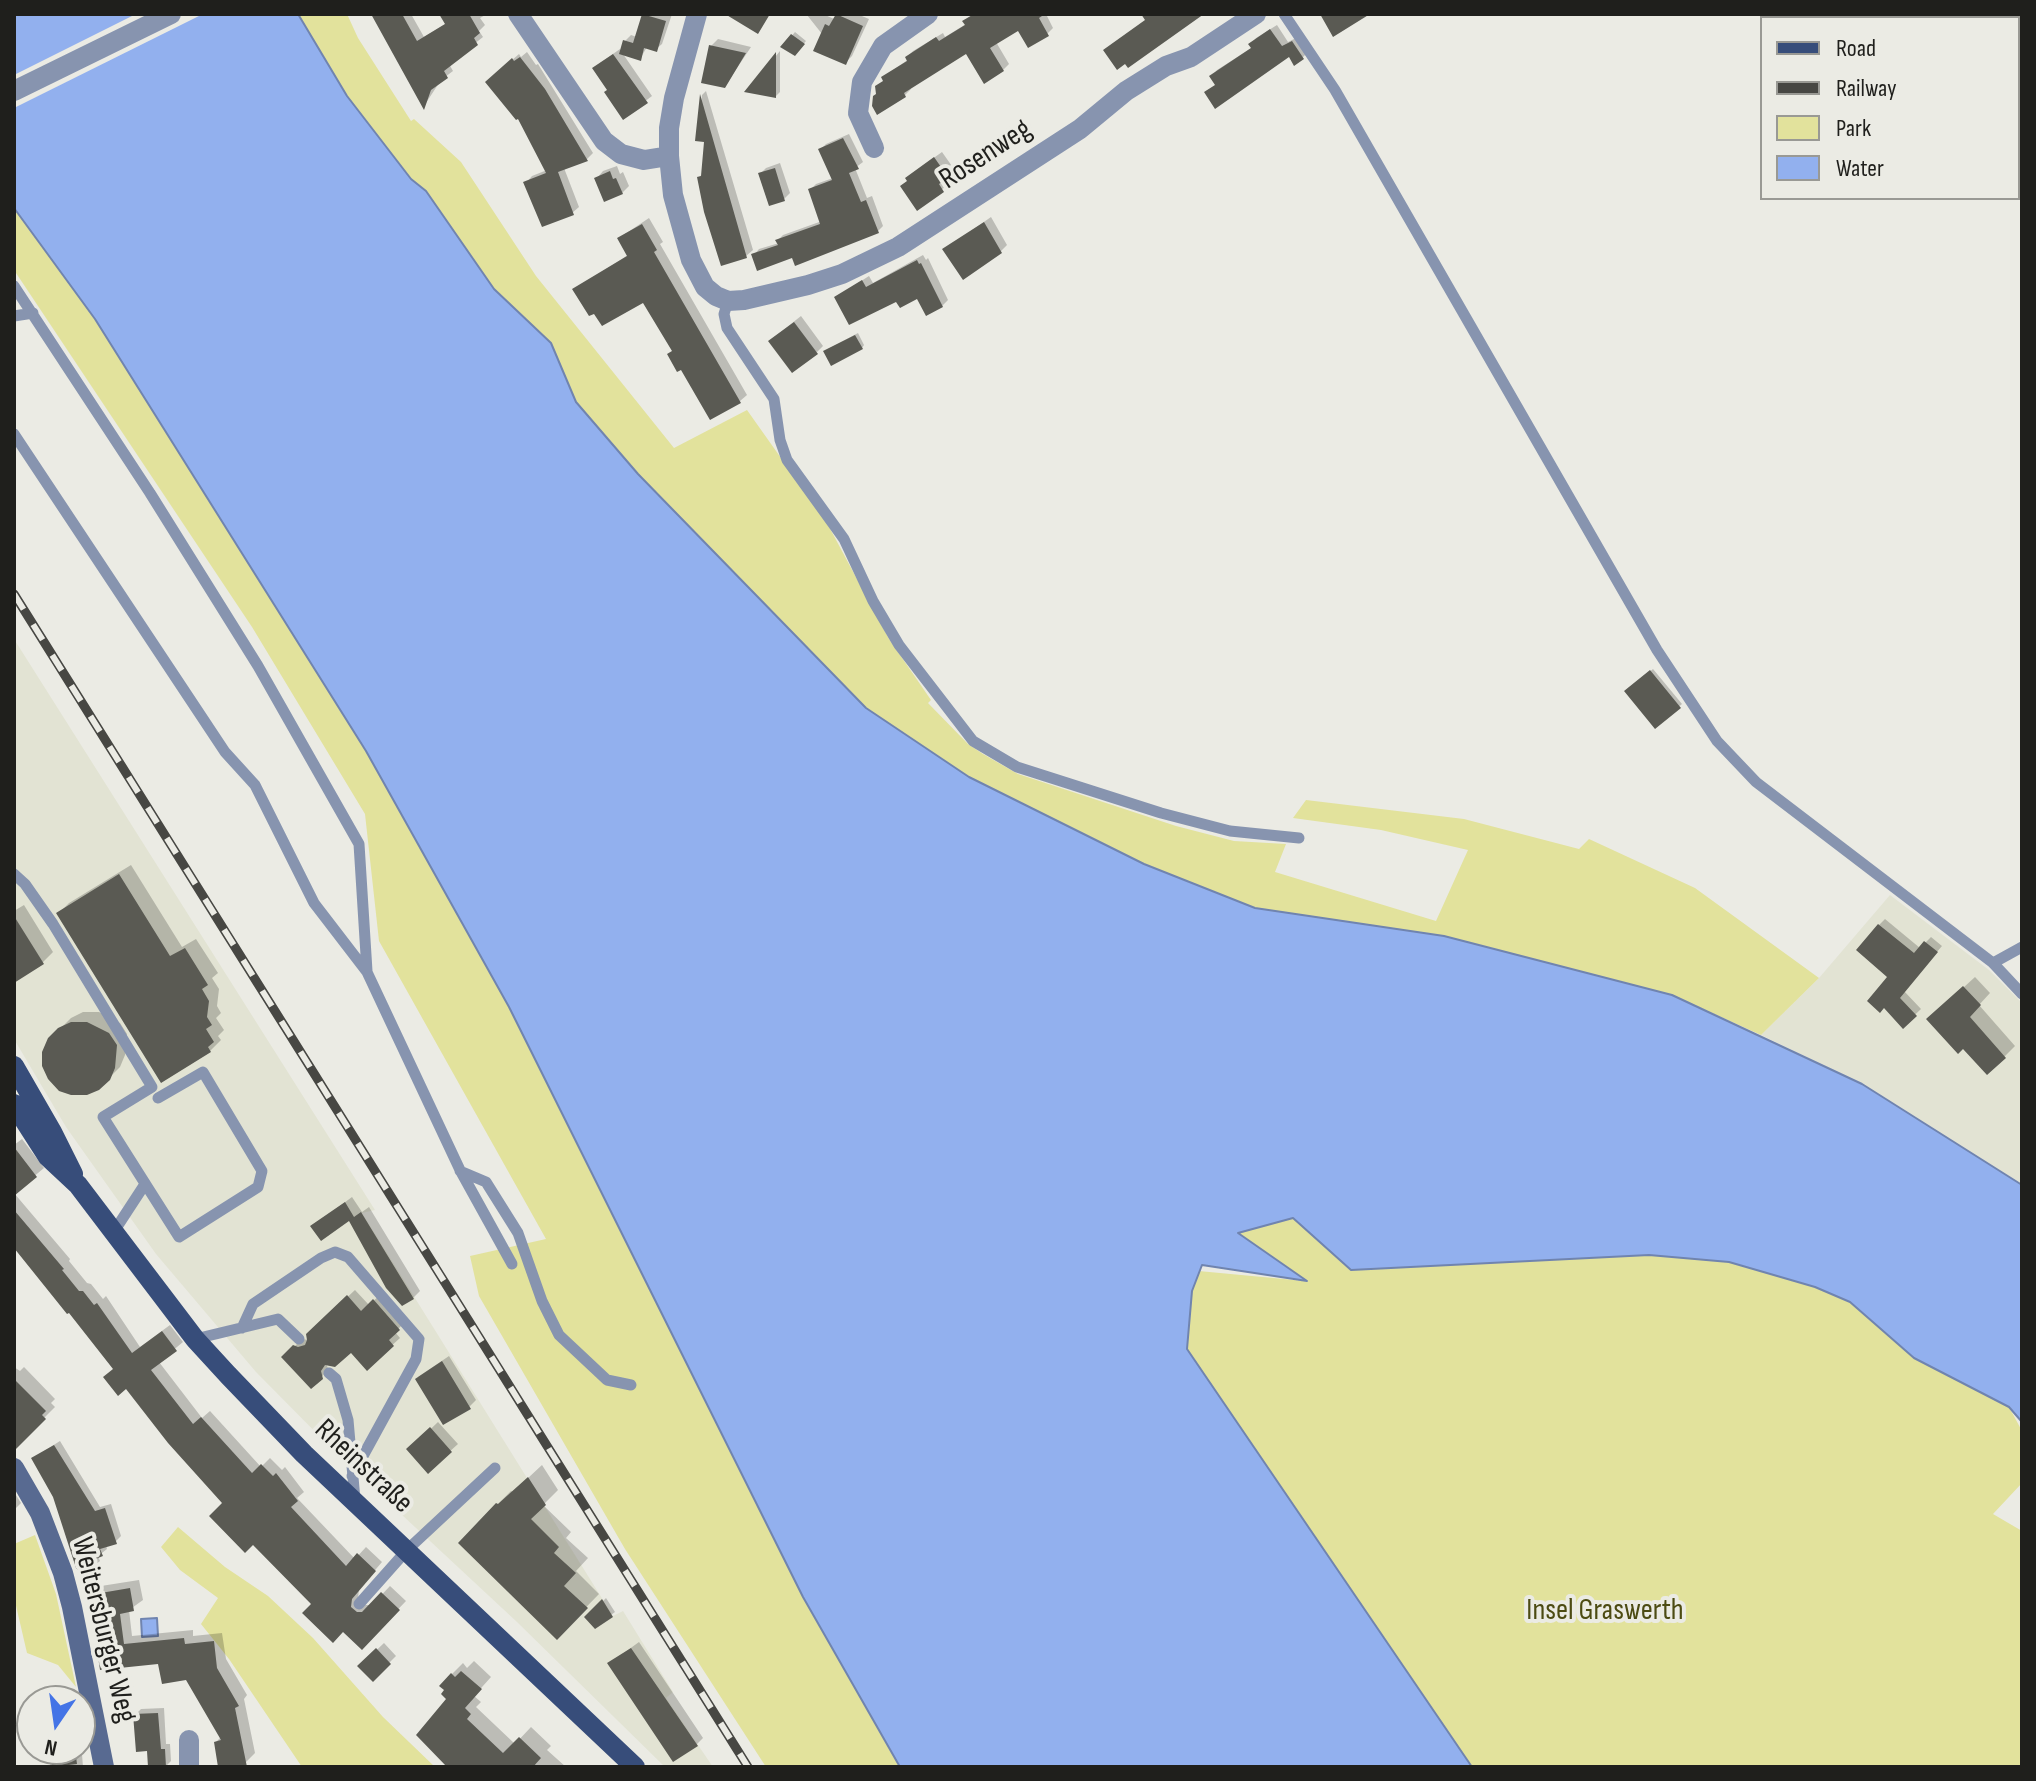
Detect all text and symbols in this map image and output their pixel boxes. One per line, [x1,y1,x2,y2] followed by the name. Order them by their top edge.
[1760,16,2020,200] legend
[1836,34,1876,63] text: Road
[1836,74,1896,103] text: Railway
[933,112,1039,198] street label: Rosenweg
[1836,114,1871,143] text: Park
[1836,154,1884,183] text: Water
[306,1412,420,1522] street label: Rheinstraße
[63,1534,143,1726] street label: Weitersburger Weg
[1526,1593,1684,1629] park label: Insel Graswerth
[16,1685,96,1765] north arrow
[42,1732,60,1761] text: N

